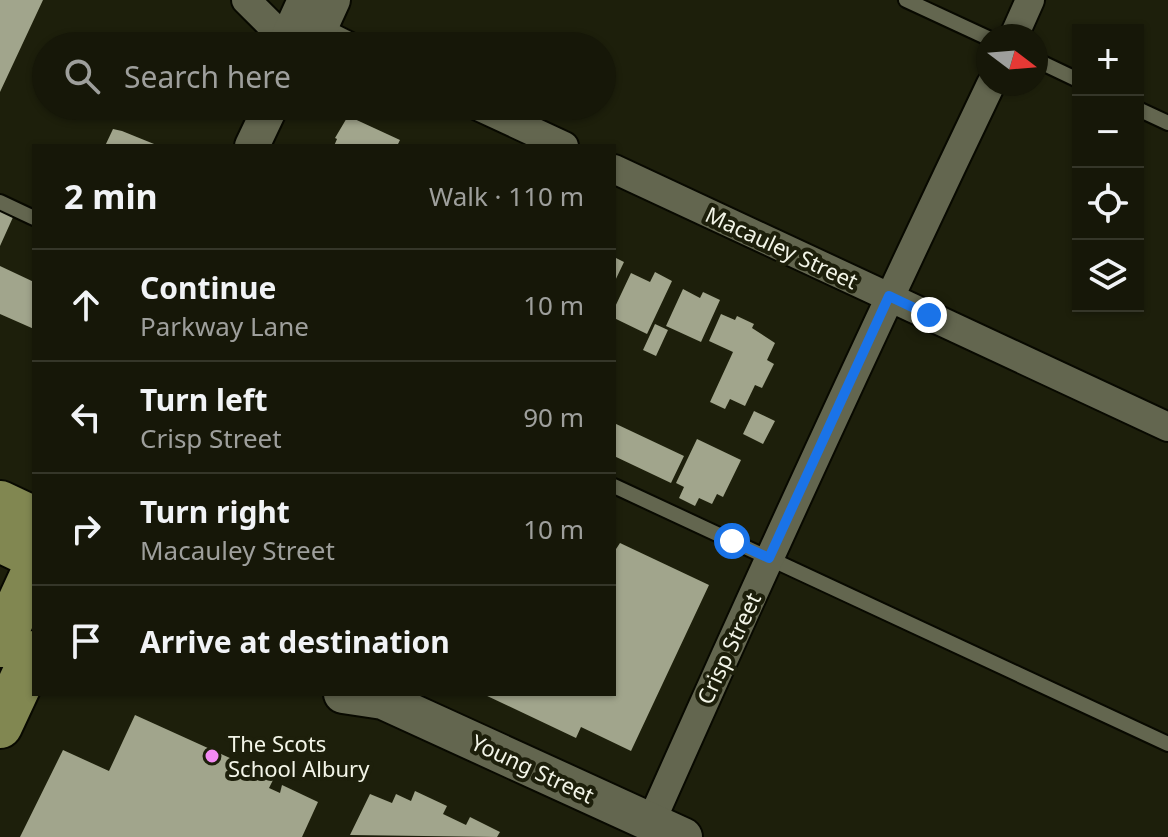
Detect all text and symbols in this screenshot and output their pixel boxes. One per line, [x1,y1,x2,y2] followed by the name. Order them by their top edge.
[976,24,1048,96] north arrow
[1072,24,1144,312] map controls
[1072,24,1144,96] button: +
[32,32,616,120] search box
[60,54,104,98] icon: search
[124,56,291,97] text: Search here
[1072,96,1144,168] button: −
[1072,168,1144,240] button: locate
[64,173,158,219] text: 2 min
[429,178,584,214] text: Walk · 110 m
[701,199,863,295] street label: Macauley Street
[1072,240,1144,312] button: layers
[140,267,276,308] text: Continue
[64,283,108,327] icon: ahead
[523,287,584,323] text: 10 m
[911,297,947,333] route end
[140,308,309,344] text: Parkway Lane
[140,379,268,420] text: Turn left
[64,395,108,439] icon: left
[523,399,584,435] text: 90 m
[140,420,282,456] text: Crisp Street
[140,491,290,532] text: Turn right
[64,507,108,551] icon: right
[523,511,584,547] text: 10 m
[714,523,750,559] route start
[140,532,335,568] text: Macauley Street
[689,587,767,709] street label: Crisp Street
[64,619,108,663] icon: arrive
[140,621,450,662] text: Arrive at destination
[467,726,599,810] street label: Young Street
[228,728,370,783] place label: The Scots School Albury
[203,747,221,765] marker: The Scots School Albury

